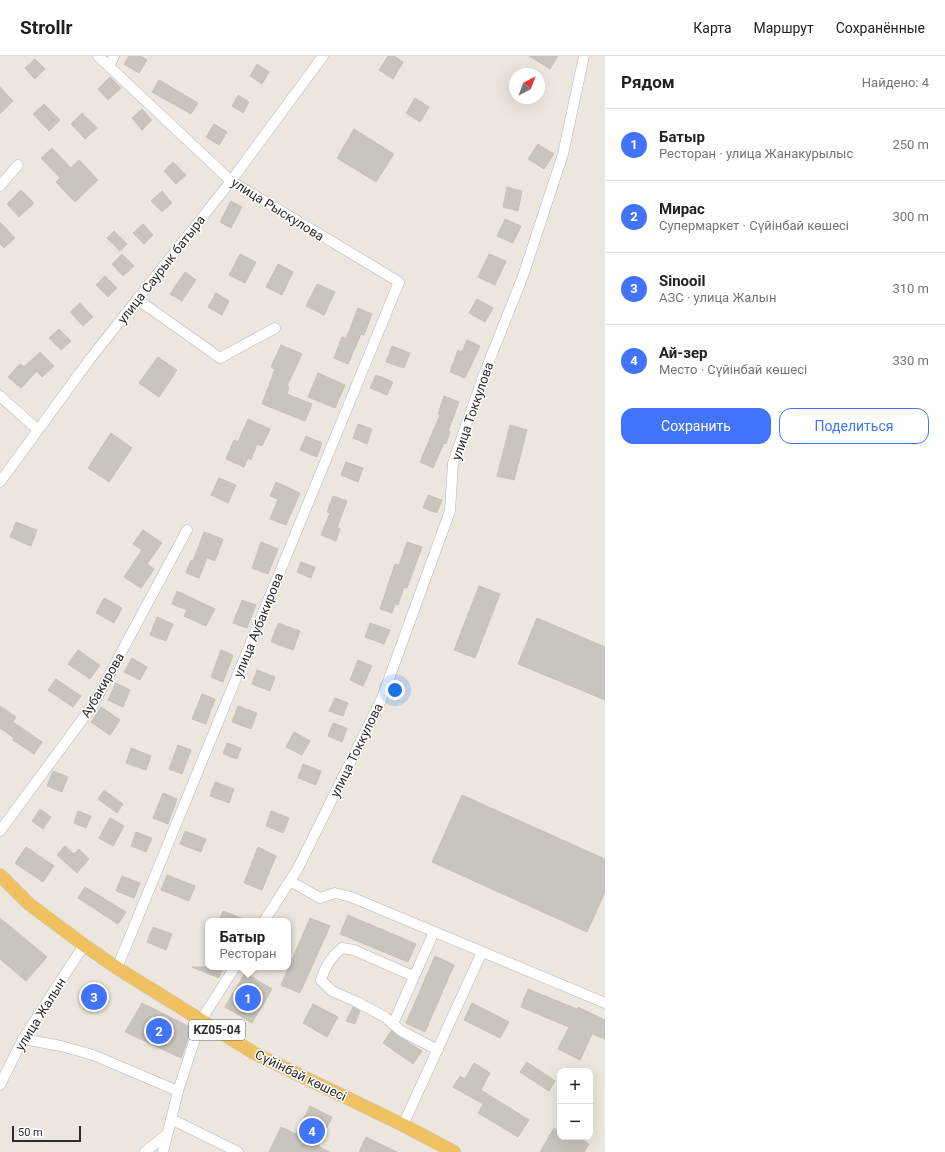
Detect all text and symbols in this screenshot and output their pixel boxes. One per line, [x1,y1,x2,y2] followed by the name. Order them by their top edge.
[20,16,73,39] text: Strollr
[693,20,732,36] text: Карта
[754,20,814,36] text: Маршрут
[836,20,925,36] text: Сохранённые
[509,68,545,104] north arrow
[621,72,675,92] text: Рядом
[862,75,929,90] text: Найдено: 4
[659,128,705,146] text: Батыр
[630,137,638,152] text: 1
[892,137,929,152] text: 250 m
[659,146,853,161] text: Ресторан · улица Жанакурылыс
[229,175,327,244] street label: улица Рыскулова
[659,200,705,218] text: Мирас
[630,209,638,224] text: 2
[892,209,929,224] text: 300 m
[115,212,208,326] street label: улица Саурык батыра
[659,218,849,233] text: Супермаркет · Сүйінбай көшесі
[659,272,706,290] text: Sinooil
[630,281,638,296] text: 3
[892,281,929,296] text: 310 m
[659,290,776,305] text: АЗС · улица Жалын
[659,344,708,362] text: Ай-зер
[630,353,638,368] text: 4
[892,353,929,368] text: 330 m
[449,360,496,462] street label: улица Токкулова
[659,362,807,377] text: Место · Сүйінбай көшесі
[621,408,771,444] button: Сохранить
[779,408,929,444] button: Поделиться
[231,571,286,680] street label: улица Аубакирова
[78,650,127,720] street label: Аубакирова
[385,680,405,700] your location
[327,701,386,800] street label: улица Токкулова
[205,918,291,970] popup
[219,928,265,946] text: Батыр
[219,946,277,961] text: Ресторан
[12,975,69,1053] street label: улица Жалын
[81,982,107,1012] pin: 3
[235,983,261,1013] pin: 1
[146,1016,172,1046] pin: 2
[189,1020,245,1040] road number: KZ05-04
[253,1047,349,1104] street label: Сүйінбай көшесі
[557,1068,593,1140] map controls
[557,1068,593,1104] button: +
[557,1104,593,1140] button: −
[299,1116,325,1146] pin: 4
[12,1124,81,1143] scale bar
[18,1126,43,1139] text: 50 m

